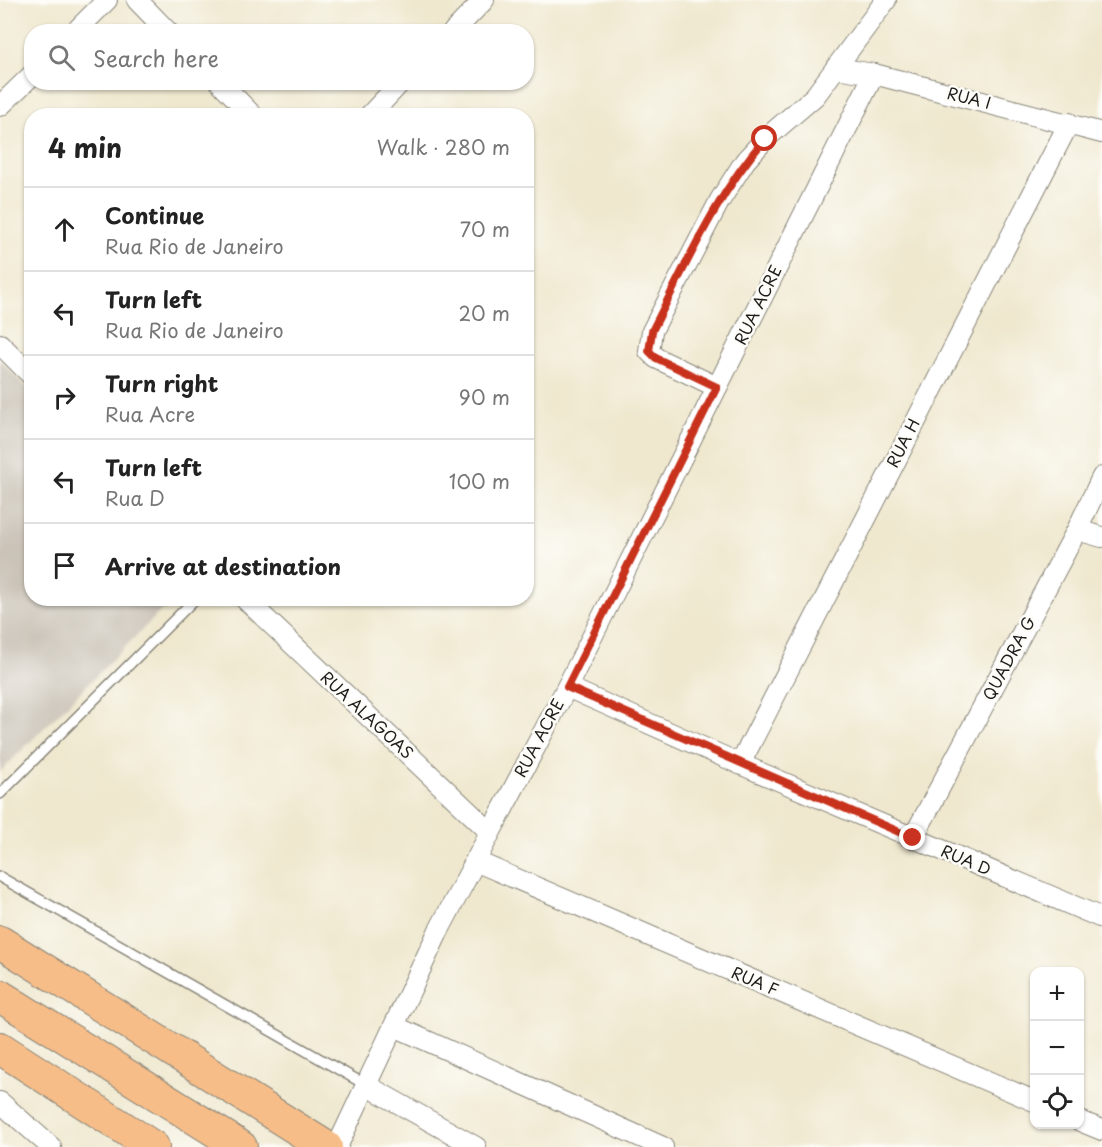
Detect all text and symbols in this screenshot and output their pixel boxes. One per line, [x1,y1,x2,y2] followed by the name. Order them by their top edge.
[24,24,534,90] search box
[45,41,78,74] icon: search
[93,41,219,74] text: Search here
[945,80,994,114] street label: RUA I
[751,125,777,151] route start
[48,128,122,167] text: 4 min
[377,132,510,162] text: Walk · 280 m
[105,198,204,231] text: Continue
[48,213,81,246] icon: ahead
[460,214,510,244] text: 70 m
[105,231,284,261] text: Rua Rio de Janeiro
[727,261,787,349] street label: RUA ACRE
[105,282,202,315] text: Turn left
[48,297,81,330] icon: left
[458,298,510,328] text: 20 m
[105,315,284,345] text: Rua Rio de Janeiro
[105,366,218,399] text: Turn right
[48,381,81,414] icon: right
[459,382,510,412] text: 90 m
[105,399,195,429] text: Rua Acre
[880,414,925,471] street label: RUA H
[105,450,202,483] text: Turn left
[48,465,81,498] icon: left
[449,466,510,496] text: 100 m
[105,483,165,513] text: Rua D
[48,549,81,582] icon: arrive
[105,549,341,582] text: Arrive at destination
[976,611,1040,704] street label: QUADRA G
[316,665,419,764] street label: RUA ALAGOAS
[507,694,569,781] street label: RUA ACRE
[899,824,925,850] route end
[938,838,995,880] street label: RUA D
[728,959,783,1001] street label: RUA F
[1030,967,1084,1129] map controls
[1030,967,1084,1021] button: +
[1030,1021,1084,1075] button: −
[1030,1075,1084,1129] button: locate

